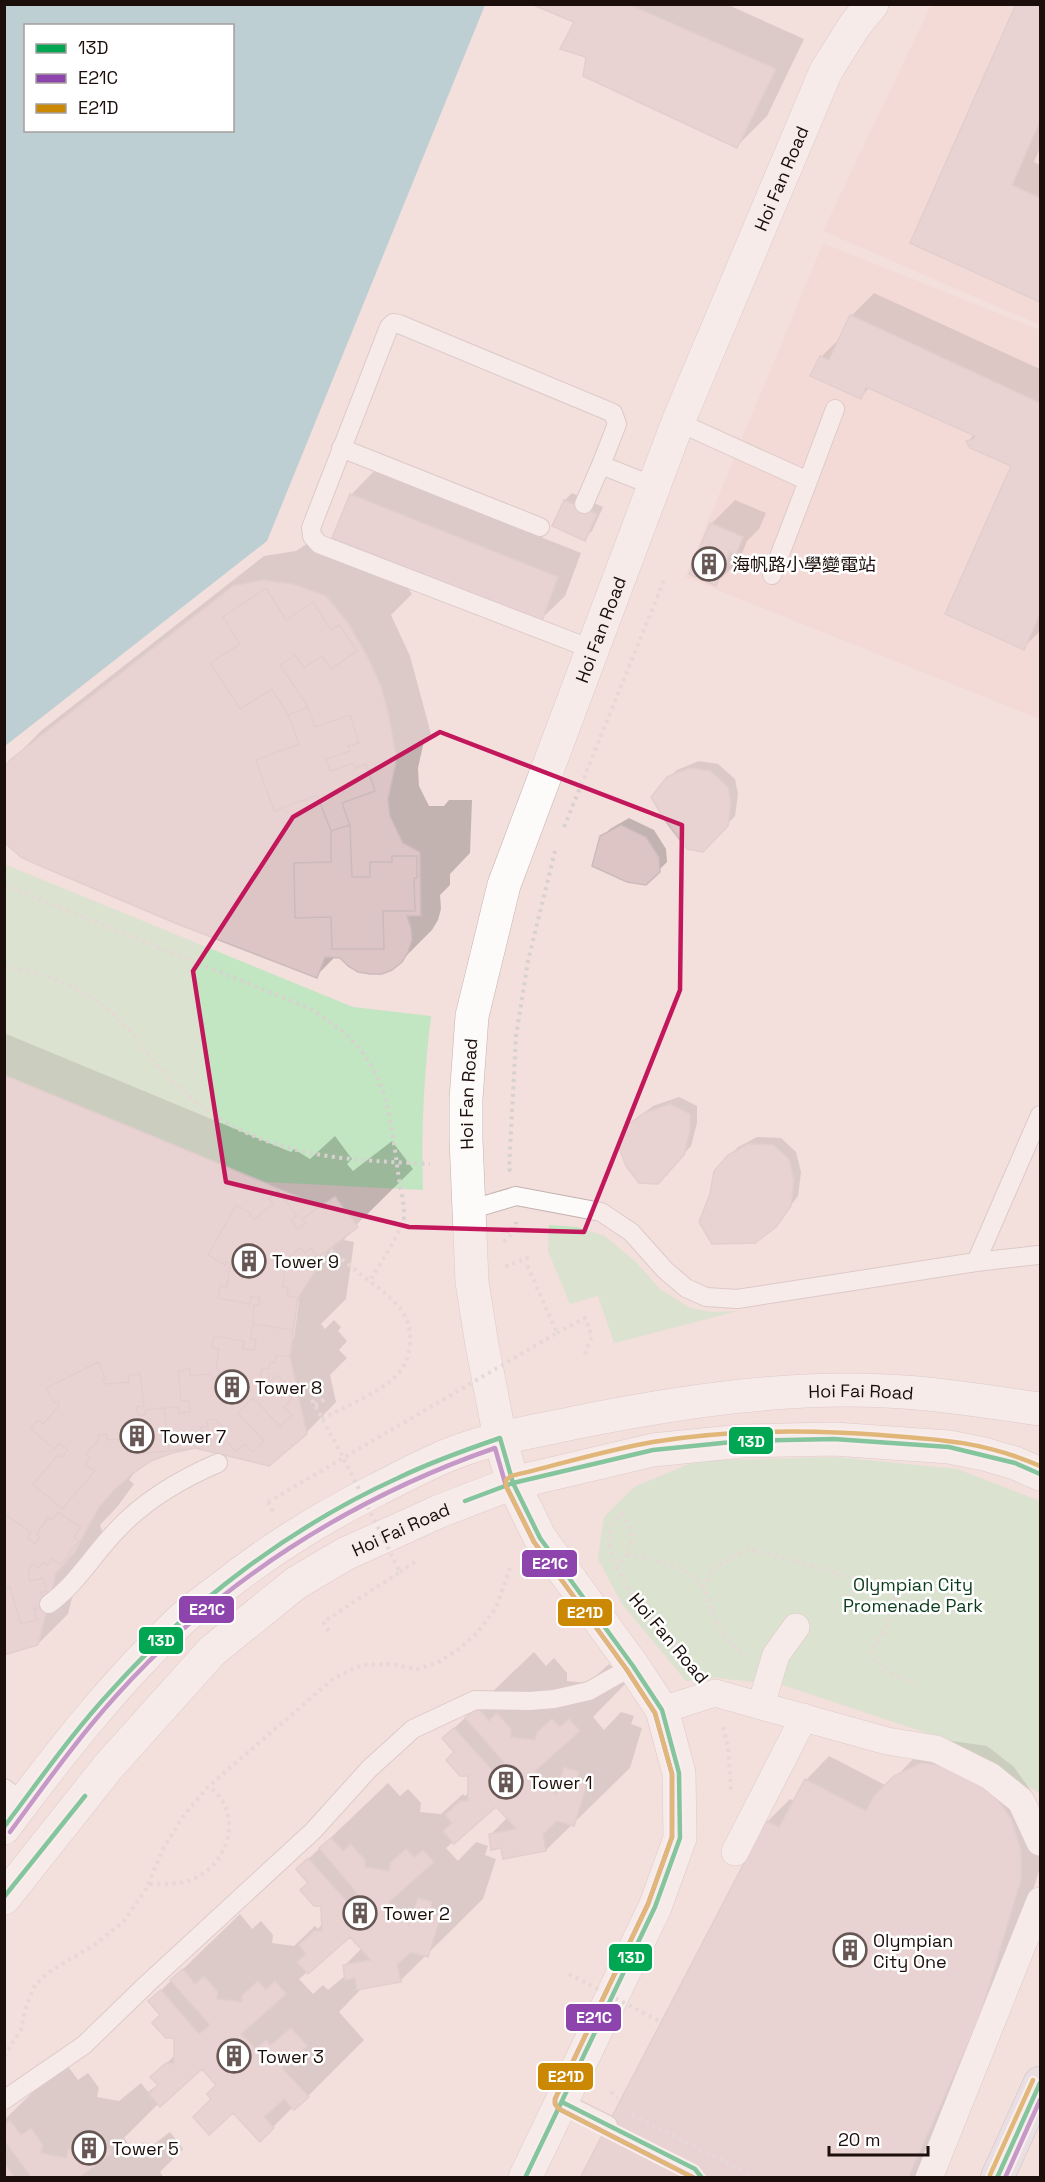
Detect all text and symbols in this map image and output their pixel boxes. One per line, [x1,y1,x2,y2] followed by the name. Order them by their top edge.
[24,24,234,132] legend
[78,36,108,59] text: 13D
[78,66,118,89] text: E21C
[78,96,118,119] text: E21D
[748,122,813,234] street label: Hoi Fan Road
[691,546,727,582] building icon: 海帆路小學變電站
[732,553,876,576] place label: 海帆路小學變電站
[570,573,630,686] street label: Hoi Fan Road
[454,1037,482,1150] street label: Hoi Fan Road
[231,1243,267,1279] building icon: Tower 9
[272,1250,339,1273] place label: Tower 9
[214,1369,250,1405] building icon: Tower 8
[255,1376,322,1399] place label: Tower 8
[808,1379,914,1404] street label: Hoi Fai Road
[119,1418,155,1454] building icon: Tower 7
[160,1425,226,1448] place label: Tower 7
[728,1426,774,1455] line badge: 13D
[737,1431,765,1452] text: 13D
[348,1497,453,1561] street label: Hoi Fai Road
[521,1549,578,1578] line badge: E21C
[532,1553,568,1574] text: E21C
[843,1573,983,1617] park label: Olympian City Promenade Park
[624,1588,714,1688] street label: Hoi Fan Road
[178,1595,235,1624] line badge: E21C
[557,1598,613,1627] line badge: E21D
[189,1599,225,1620] text: E21C
[567,1602,603,1623] text: E21D
[138,1626,184,1655] line badge: 13D
[147,1630,175,1651] text: 13D
[488,1764,524,1800] building icon: Tower 1
[529,1771,593,1794] place label: Tower 1
[342,1895,378,1931] building icon: Tower 2
[383,1902,450,1925] place label: Tower 2
[873,1929,953,1973] place label: Olympian City One
[832,1932,868,1968] building icon: Olympian City One
[608,1943,653,1972] line badge: 13D
[617,1947,645,1968] text: 13D
[565,2003,622,2032] line badge: E21C
[576,2007,612,2028] text: E21C
[216,2038,252,2074] building icon: Tower 3
[257,2045,324,2068] place label: Tower 3
[537,2062,594,2091] line badge: E21D
[548,2066,584,2087] text: E21D
[829,2119,928,2157] scale bar
[838,2128,881,2151] text: 20 m
[71,2130,107,2166] building icon: Tower 5
[112,2137,179,2160] place label: Tower 5

